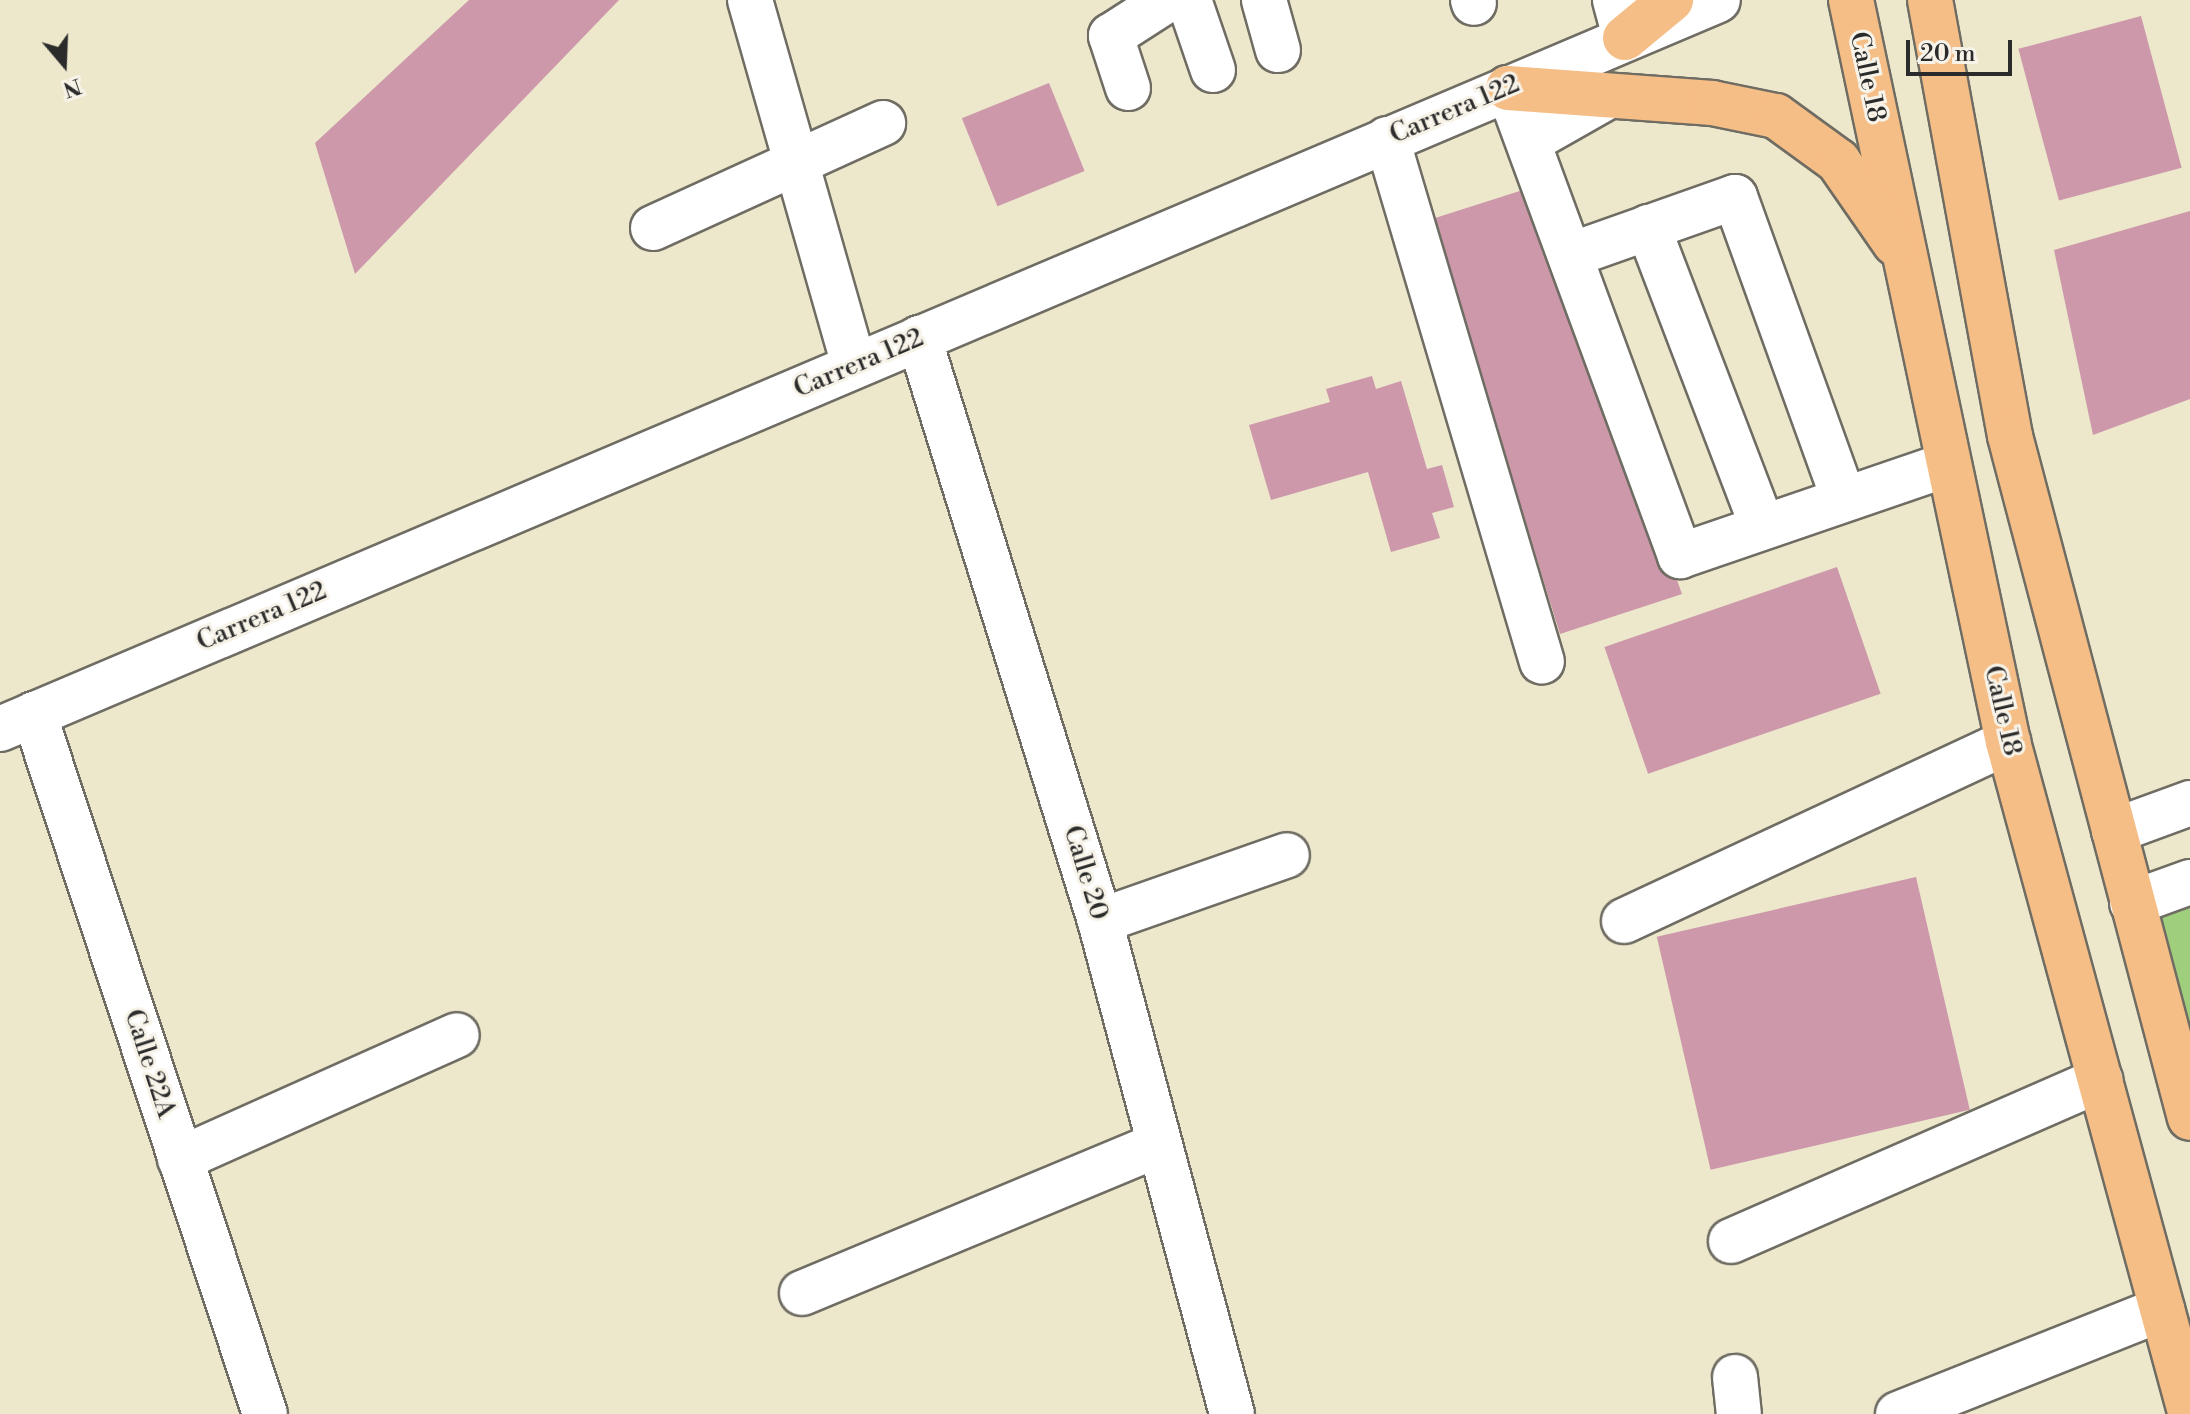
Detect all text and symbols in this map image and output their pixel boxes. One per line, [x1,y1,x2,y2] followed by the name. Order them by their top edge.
[24,24,104,104] north arrow
[1910,24,2016,74] scale bar
[1842,29,1892,125] street label: Calle 18
[1920,39,1976,69] text: 20 m
[1385,69,1525,151] street label: Carrera 122
[59,72,85,103] text: N
[789,323,929,405] street label: Carrera 122
[192,576,332,658] street label: Carrera 122
[1977,663,2027,759] street label: Calle 18
[1056,822,1114,924] street label: Calle 20
[117,1006,181,1122] street label: Calle 22A

